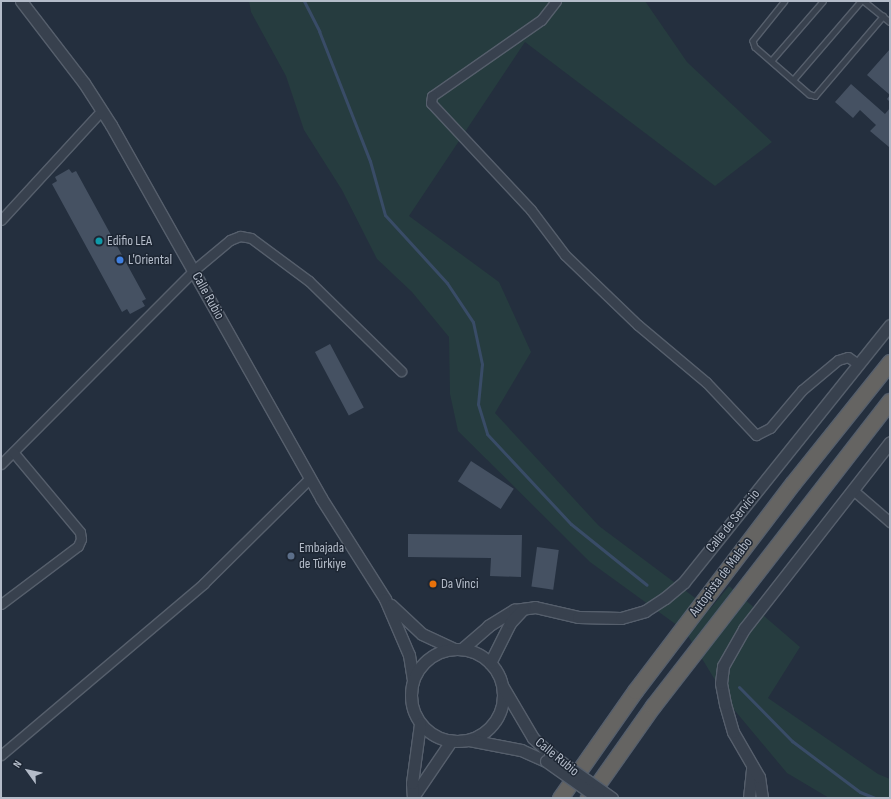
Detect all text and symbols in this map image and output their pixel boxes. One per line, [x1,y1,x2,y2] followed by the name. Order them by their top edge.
[107,233,152,249] place label: Edifio LEA
[94,236,104,246] marker: Edifio LEA
[128,252,172,268] place label: L'Oriental
[115,255,125,265] marker: L'Oriental
[188,269,228,323] street label: Calle Rubio
[702,486,764,556] street label: Calle de Servicio
[686,534,756,620] street label: Autopista de Malabo
[299,540,346,572] place label: Embajada de Türkiye
[286,551,296,561] marker: Embajada de Türkiye
[441,576,479,592] place label: Da Vinci
[428,579,438,589] marker: Da Vinci
[532,734,582,780] street label: Calle Rubio
[8,751,48,791] north arrow
[10,758,25,770] text: N

